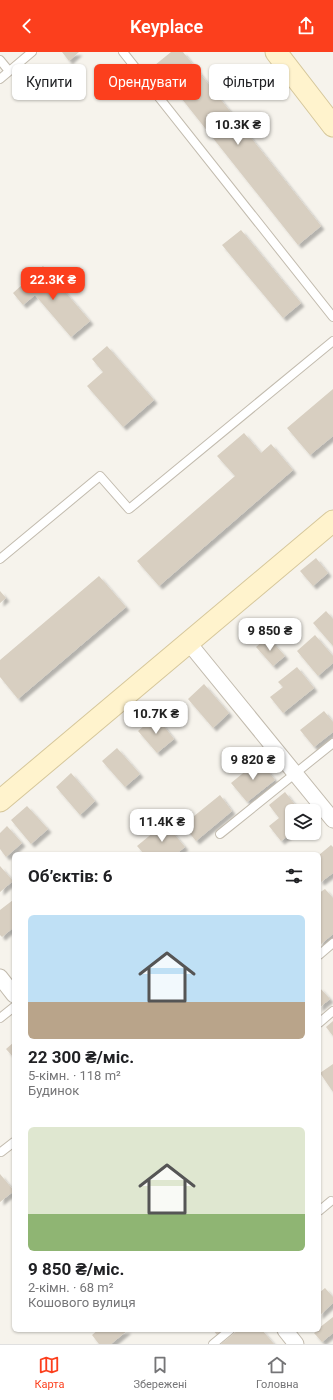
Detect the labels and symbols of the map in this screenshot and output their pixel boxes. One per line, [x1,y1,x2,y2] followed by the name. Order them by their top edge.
[201,112,275,146] pin: 10.3K ₴
[16,267,90,301] pin: 22.3K ₴
[233,618,307,652] pin: 9 850 ₴
[119,701,193,735] pin: 10.7K ₴
[216,747,290,781] pin: 9 820 ₴
[125,809,199,843] pin: 11.4K ₴

